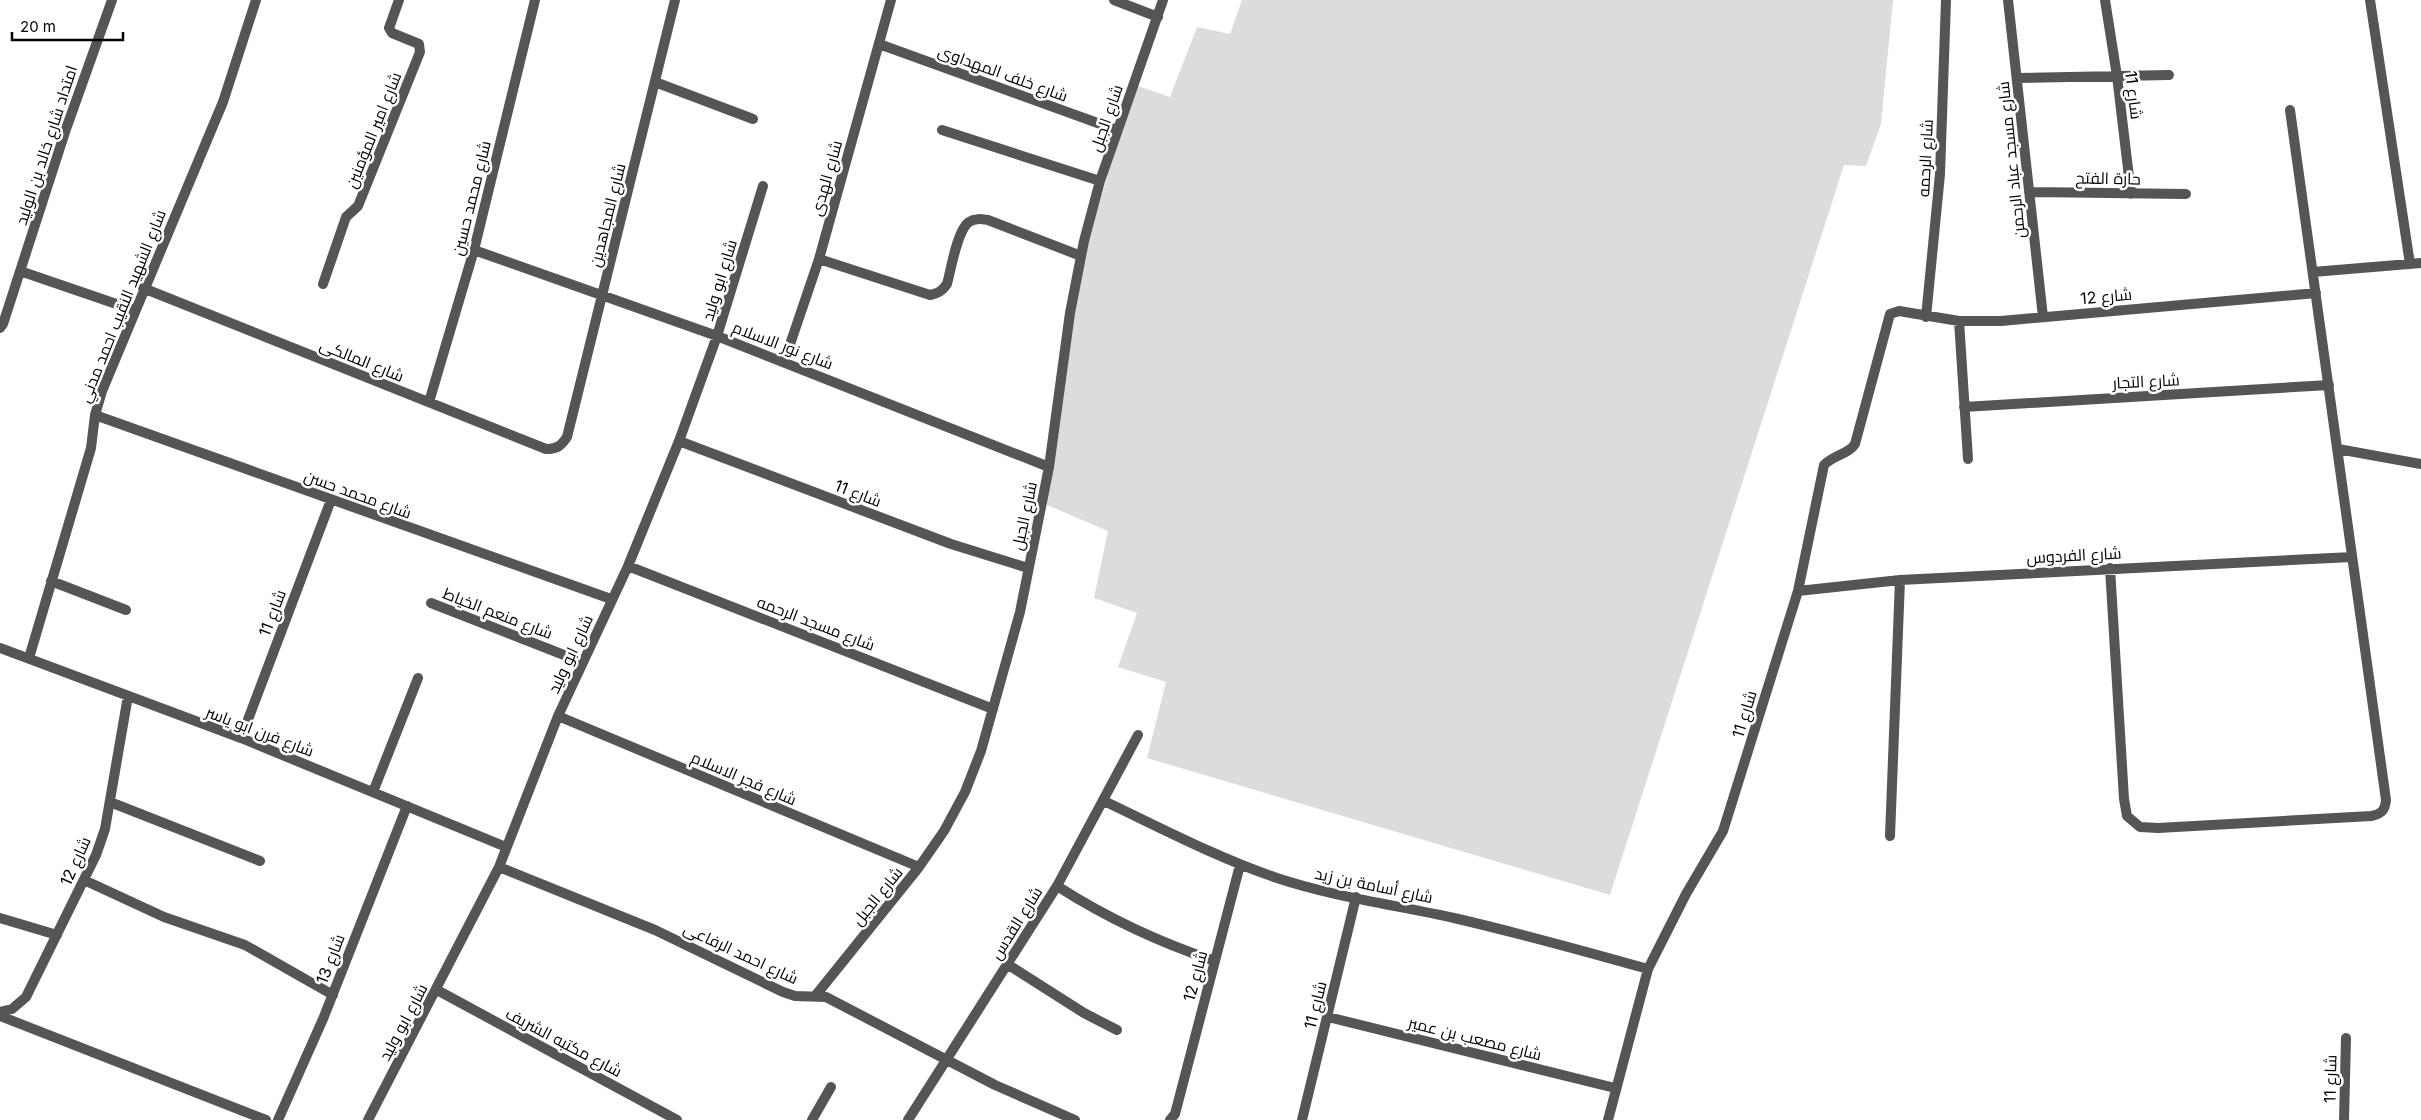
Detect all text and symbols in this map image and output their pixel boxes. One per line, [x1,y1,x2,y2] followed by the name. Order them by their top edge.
[12,10,124,42] scale bar
[20,17,56,36] text: 20 m
[935,40,1071,108] street label: شارع خلف المهداوى
[11,63,83,228] street label: امتداد شارع خالد بن الوليد
[341,69,407,192] street label: شارع امير المؤمنين
[2119,70,2147,121] street label: شارع 11
[1993,80,2031,239] street label: شارع مسجد عباد الرحمن
[1085,82,1129,155] street label: شارع الجبل
[1913,119,1939,198] street label: شارع الرحمه
[447,138,497,258] street label: شارع محمد حسين
[806,138,848,219] street label: شارع الهدى
[584,161,631,269] street label: شارع المجاهدين
[2075,167,2141,191] street label: حارة الفتح
[74,207,174,407] street label: شارع الشهيد النقيب احمد مدني
[697,237,743,324] street label: شارع ابو وليد
[2079,284,2133,310] street label: شارع 12
[729,317,836,375] street label: شارع نور الاسلام
[316,334,407,388] street label: شارع المالكى
[2111,369,2180,395] street label: شارع التجار
[301,465,414,525] street label: شارع محمد حسن
[831,475,884,513] street label: شارع 11
[1007,480,1043,553] street label: شارع الجبل
[2026,543,2122,569] street label: شارع الفردوس
[440,583,556,645] street label: شارع منعم الخياط
[254,587,292,640] street label: شارع 11
[754,591,878,657] street label: شارع مسجد الرحمه
[543,612,599,697] street label: شارع ابو وليد
[1727,688,1763,741] street label: شارع 11
[201,701,317,763] street label: شارع فرن ابو ياسر
[687,747,800,811] street label: شارع فجر الاسلام
[55,833,96,890] street label: شارع 12
[847,863,908,931] street label: شارع الجبل
[1313,863,1435,909] street label: شارع أسامة بن زيد
[986,883,1048,964] street label: شارع القدس
[680,918,801,990] street label: شارع احمد الرفاعى
[311,931,351,988] street label: شارع 13
[1179,948,1213,1004] street label: شارع 12
[1299,979,1333,1031] street label: شارع 11
[374,980,433,1065] street label: شارع ابو وليد
[501,1003,626,1083] street label: شارع مكتبه الشريف
[1405,1011,1544,1066] street label: شارع مصعب بن عمير
[2320,1055,2342,1103] street label: شارع 11

